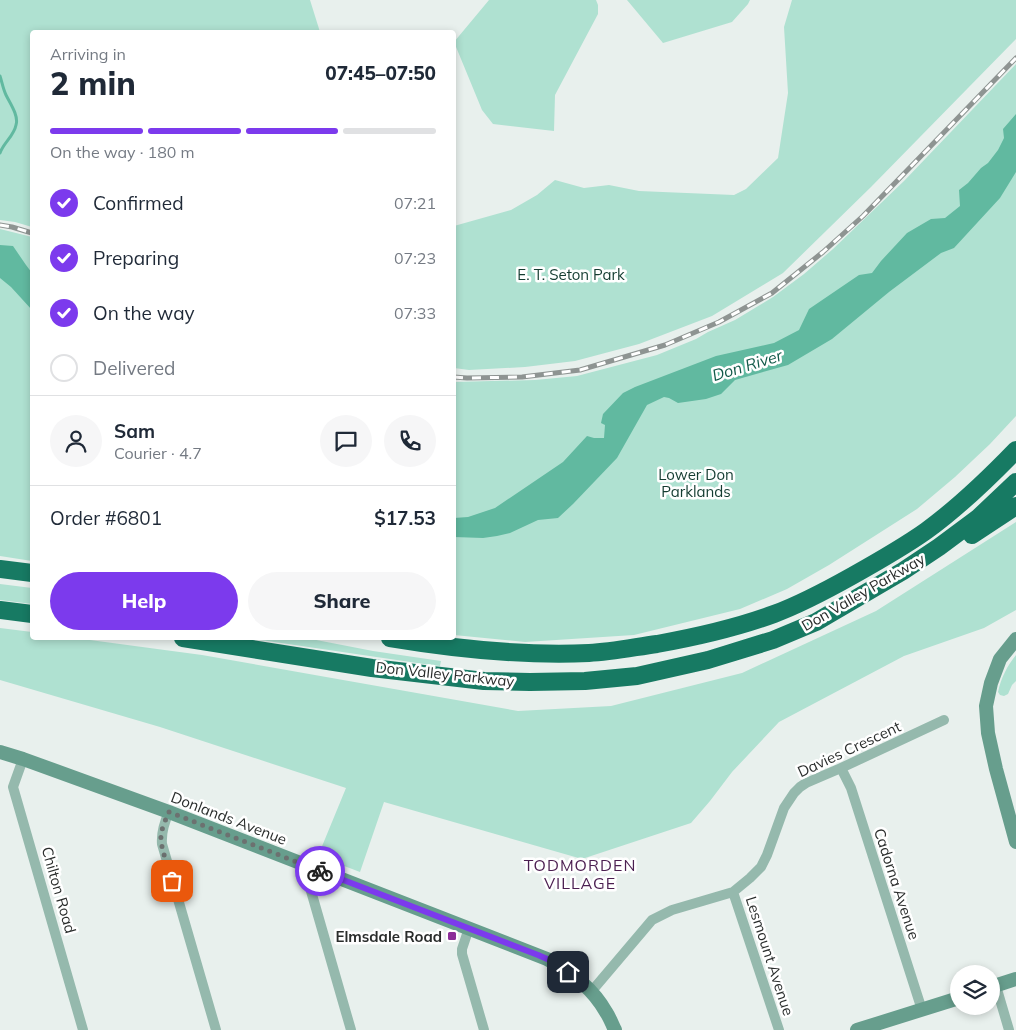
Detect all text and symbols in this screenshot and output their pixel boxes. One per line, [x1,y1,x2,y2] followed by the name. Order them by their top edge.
[50,44,126,64] text: Arriving in
[325,61,436,85] text: 07:45–07:50
[50,63,136,103] text: 2 min
[50,142,195,162] text: On the way · 180 m
[50,189,78,217] icon: check
[93,191,184,215] text: Confirmed
[394,193,436,213] text: 07:21
[50,244,78,272] icon: check
[93,246,179,270] text: Preparing
[394,248,436,268] text: 07:23
[517,265,625,284] park label: E. T. Seton Park
[50,299,78,327] icon: check
[93,301,195,325] text: On the way
[394,303,436,323] text: 07:33
[709,345,786,385] water label: Don River
[93,356,175,380] text: Delivered
[50,415,102,467] button: person
[320,415,372,467] button: chat
[384,415,436,467] button: phone
[114,419,155,443] text: Sam
[114,443,202,463] text: Courier · 4.7
[658,465,734,501] park label: Lower Don Parklands
[50,506,162,530] text: Order #6801
[374,506,436,530] text: $17.53
[798,549,928,635] street label: Don Valley Parkway
[50,572,238,630] button: Help
[248,572,436,630] button: Share
[375,657,515,691] street label: Don Valley Parkway
[794,717,904,781] street label: Davies Crescent
[168,787,290,849] street label: Donlands Avenue
[870,826,924,942] street label: Cadorna Avenue
[38,844,80,936] street label: Chilton Road
[295,846,345,896] courier
[524,855,636,893] district label: TODMORDEN VILLAGE
[306,857,334,885] icon: bike
[151,860,193,902] pin
[158,867,186,895] icon: bag
[742,894,798,1018] street label: Lesmount Avenue
[335,927,442,946] place label: Elmsdale Road
[446,930,458,942] marker: Elmsdale Road
[547,951,589,993] pin
[554,958,582,986] icon: home
[950,965,1000,1015] map controls
[950,965,1000,1015] button: layers

